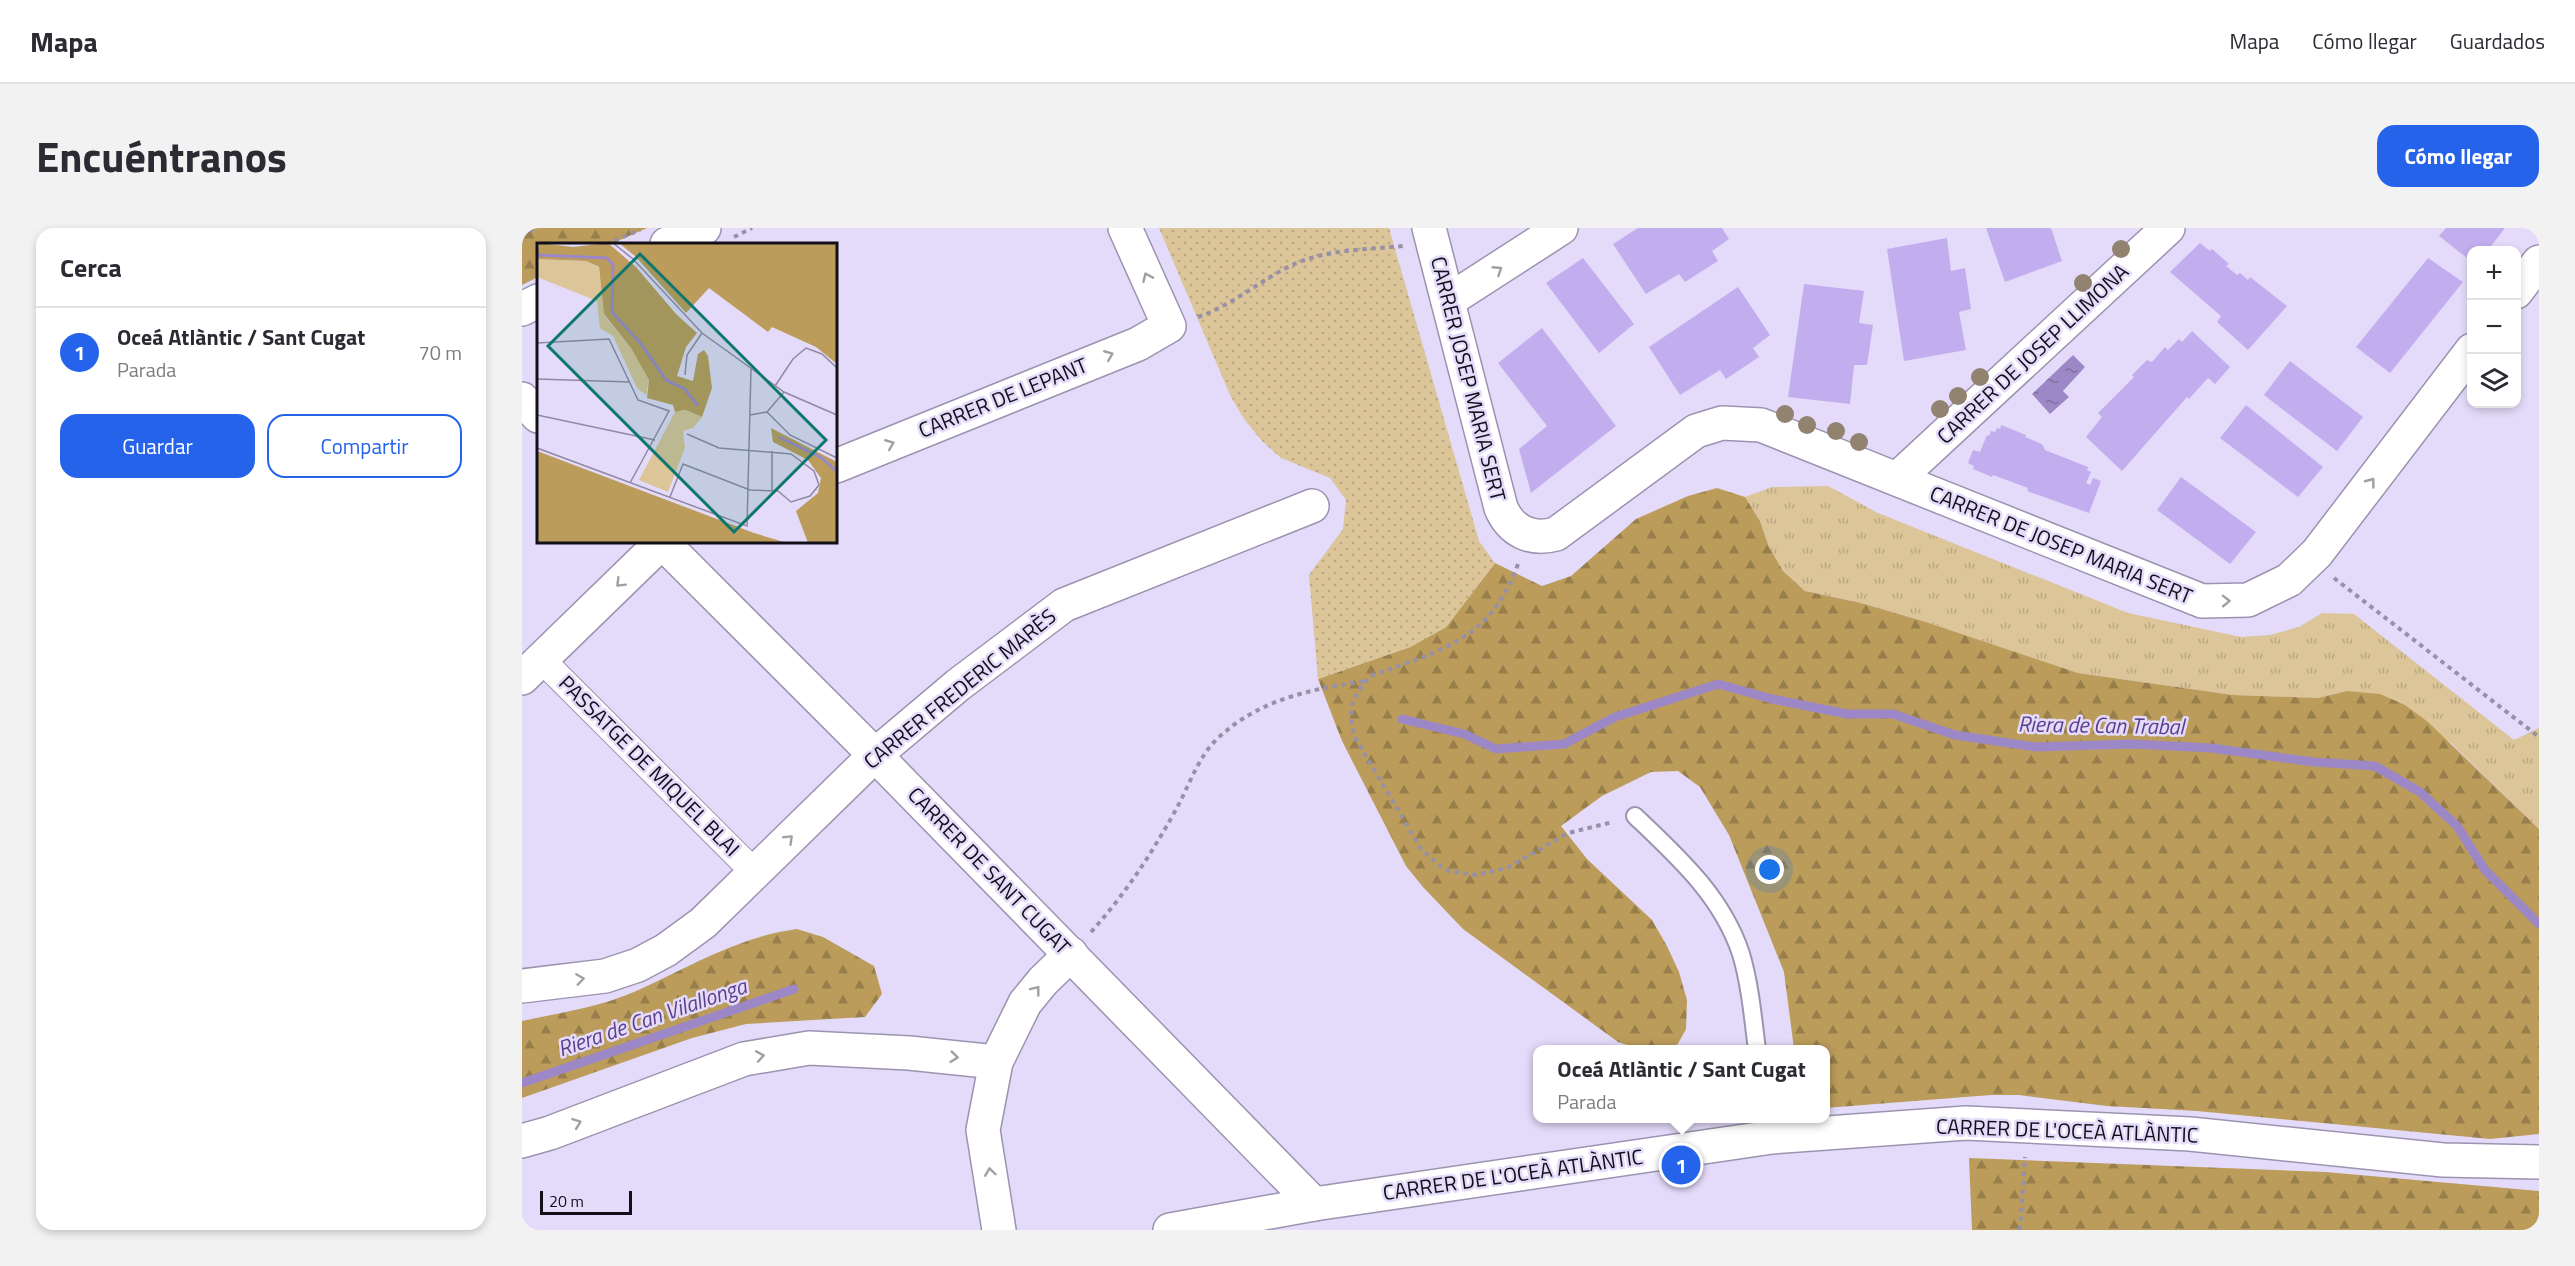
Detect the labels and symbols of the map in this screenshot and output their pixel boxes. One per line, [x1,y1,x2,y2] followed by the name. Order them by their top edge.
[537,243,837,543] inset map
[1423,253,1515,504] street label: CARRER JOSEP MARIA SERT
[1929,255,2136,451] street label: CARRER DE JOSEP LLIMONA
[1491,266,1502,277] one-way arrow
[1142,272,1154,283] one-way arrow
[913,349,1092,446] street label: CARRER DE LEPANT
[1103,350,1114,362] one-way arrow
[883,439,894,451] one-way arrow
[1925,477,2198,612] street label: CARRER DE JOSEP MARIA SERT
[2363,478,2374,489] one-way arrow
[617,575,628,586] one-way arrow
[2222,594,2231,607] one-way arrow
[856,600,1063,776] street label: CARRER FREDERIC MARÈS
[552,667,748,863] street label: PASSATGE DE MIQUEL BLAI
[2017,707,2187,743] water label: Riera de Can Trabal
[901,779,1079,962] street label: CARRER DE SANT CUGAT
[783,835,793,846] one-way arrow
[1755,855,1784,884] your location
[553,968,753,1065] water label: Riera de Can Vilallonga
[575,974,585,986] one-way arrow
[1028,985,1039,996] one-way arrow
[755,1050,765,1063] one-way arrow
[950,1050,959,1063] one-way arrow
[1935,1109,2199,1151] street label: CARRER DE L'OCEÀ ATLÀNTIC
[571,1118,582,1130] one-way arrow
[1381,1140,1645,1208] street label: CARRER DE L'OCEÀ ATLÀNTIC
[1662,1142,1700,1188] pin: 1
[984,1168,996,1177] one-way arrow
[540,1188,632,1216] scale bar

